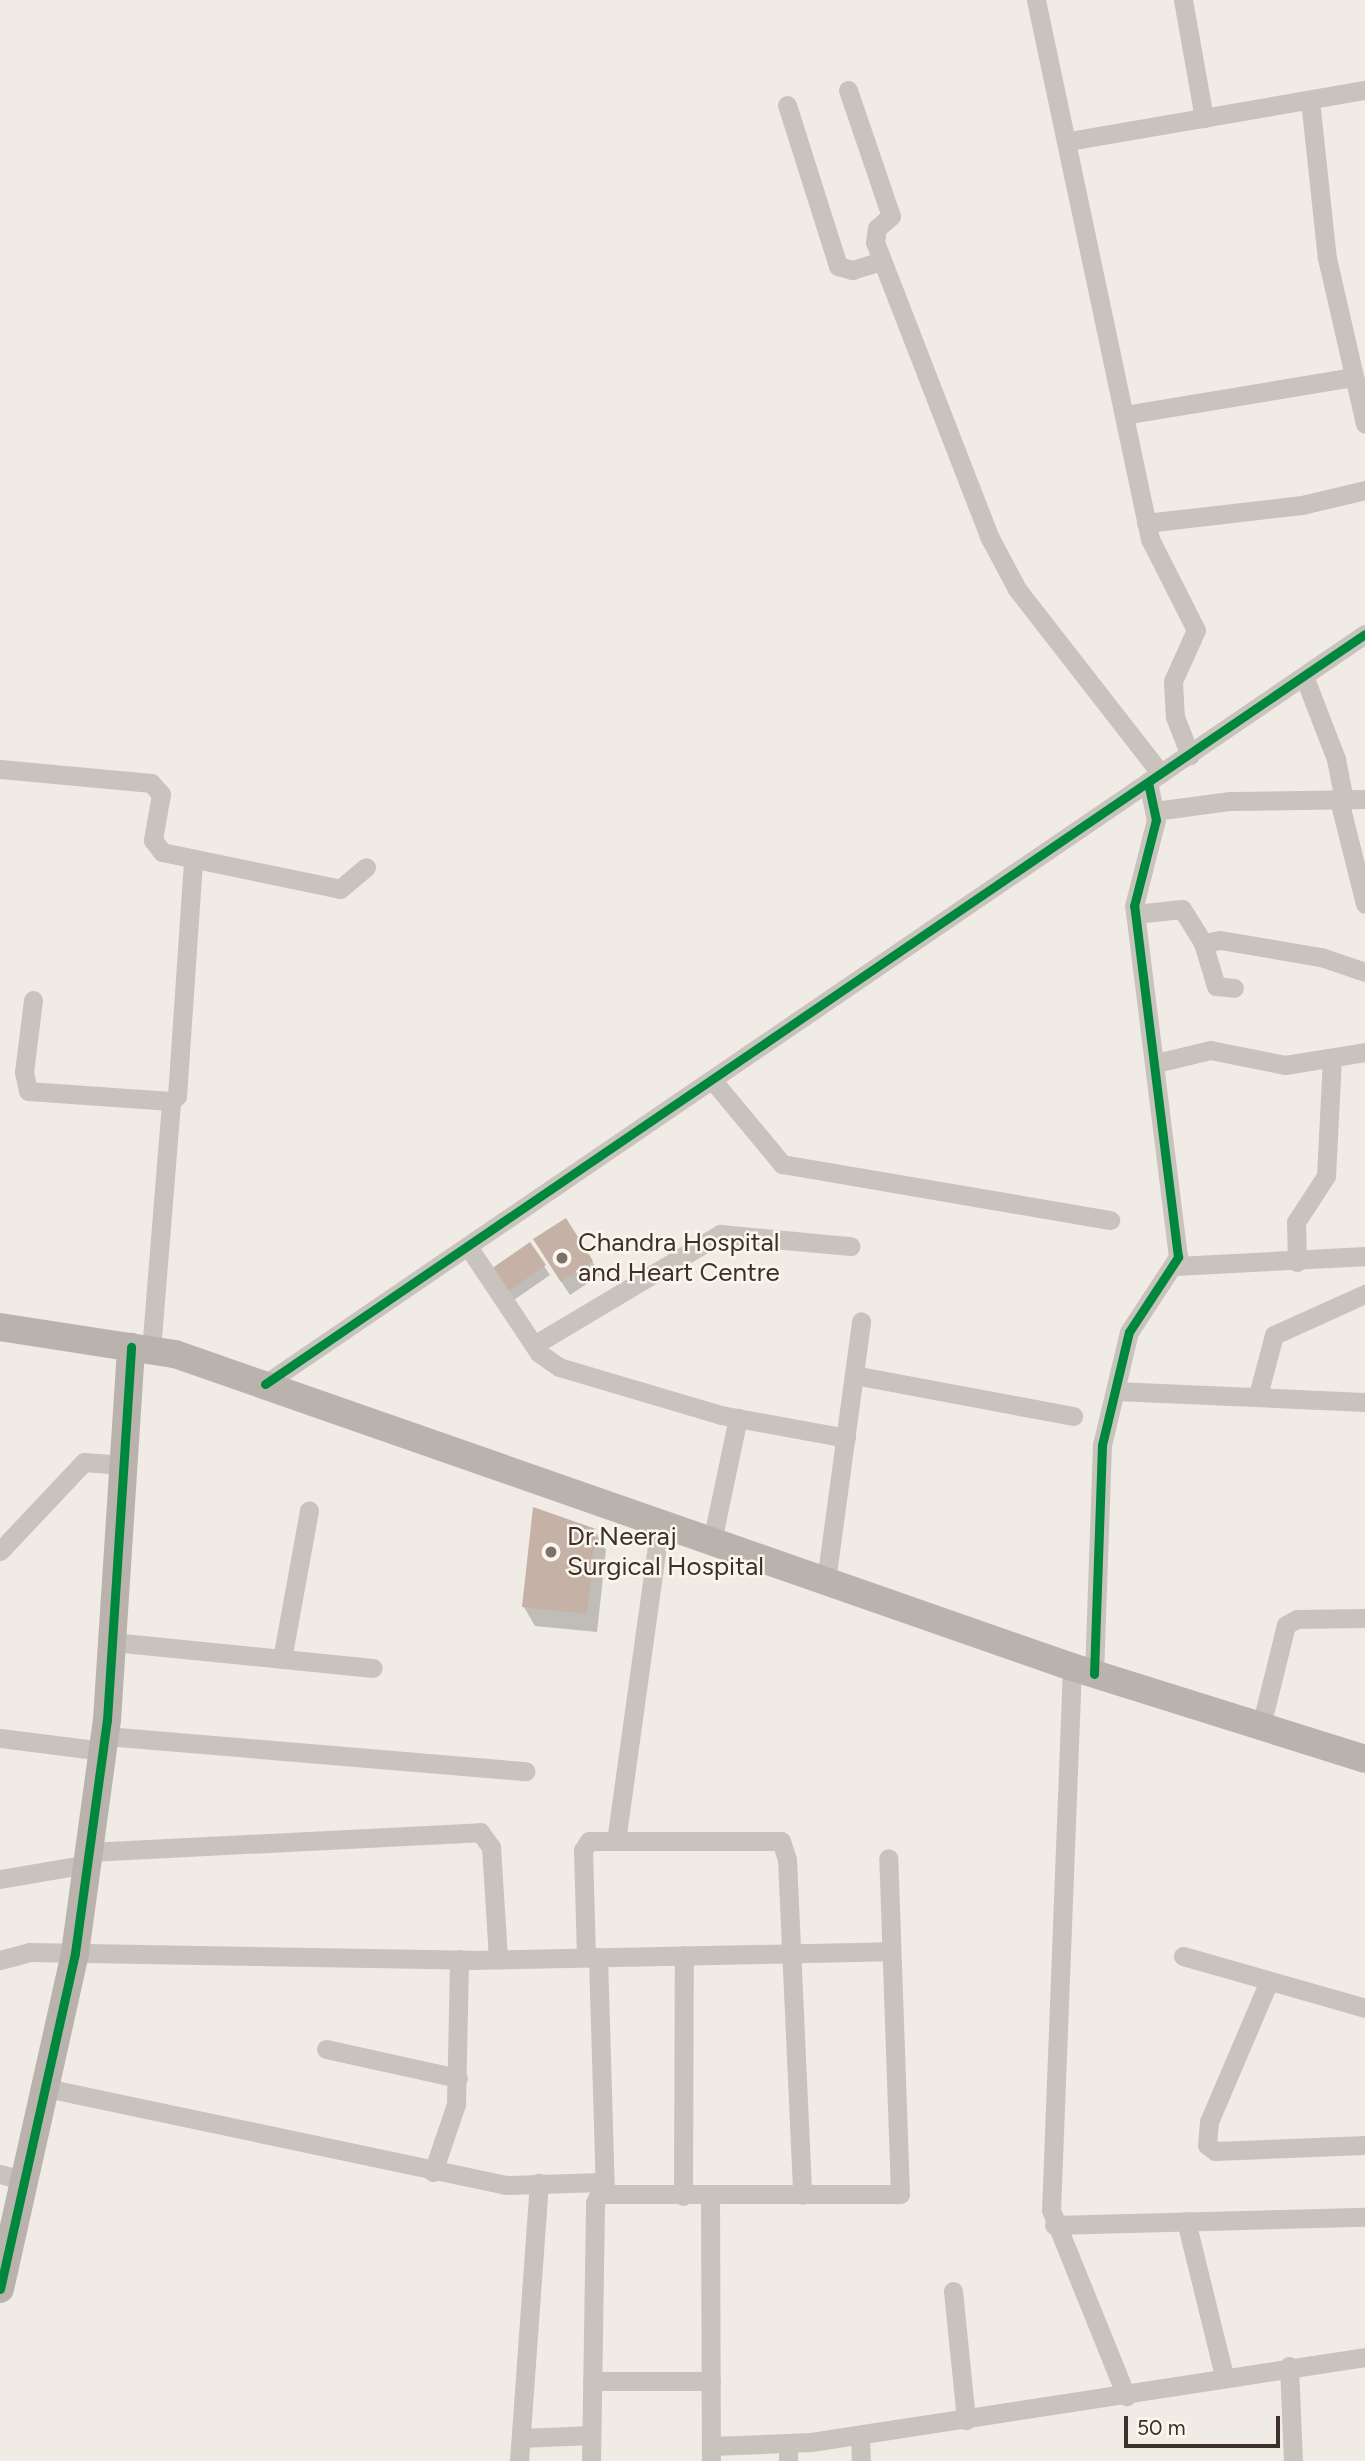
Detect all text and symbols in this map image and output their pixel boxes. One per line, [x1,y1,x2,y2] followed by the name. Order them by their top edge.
[578,1227,780,1288] place label: Chandra Hospital and Heart Centre
[552,1248,572,1268] marker: Chandra Hospital and Heart Centre
[567,1521,764,1582] place label: Dr.Neeraj Surgical Hospital
[541,1542,561,1562] marker: Dr.Neeraj Surgical Hospital
[1127,2402,1283,2446] scale bar
[1137,2415,1186,2440] text: 50 m

